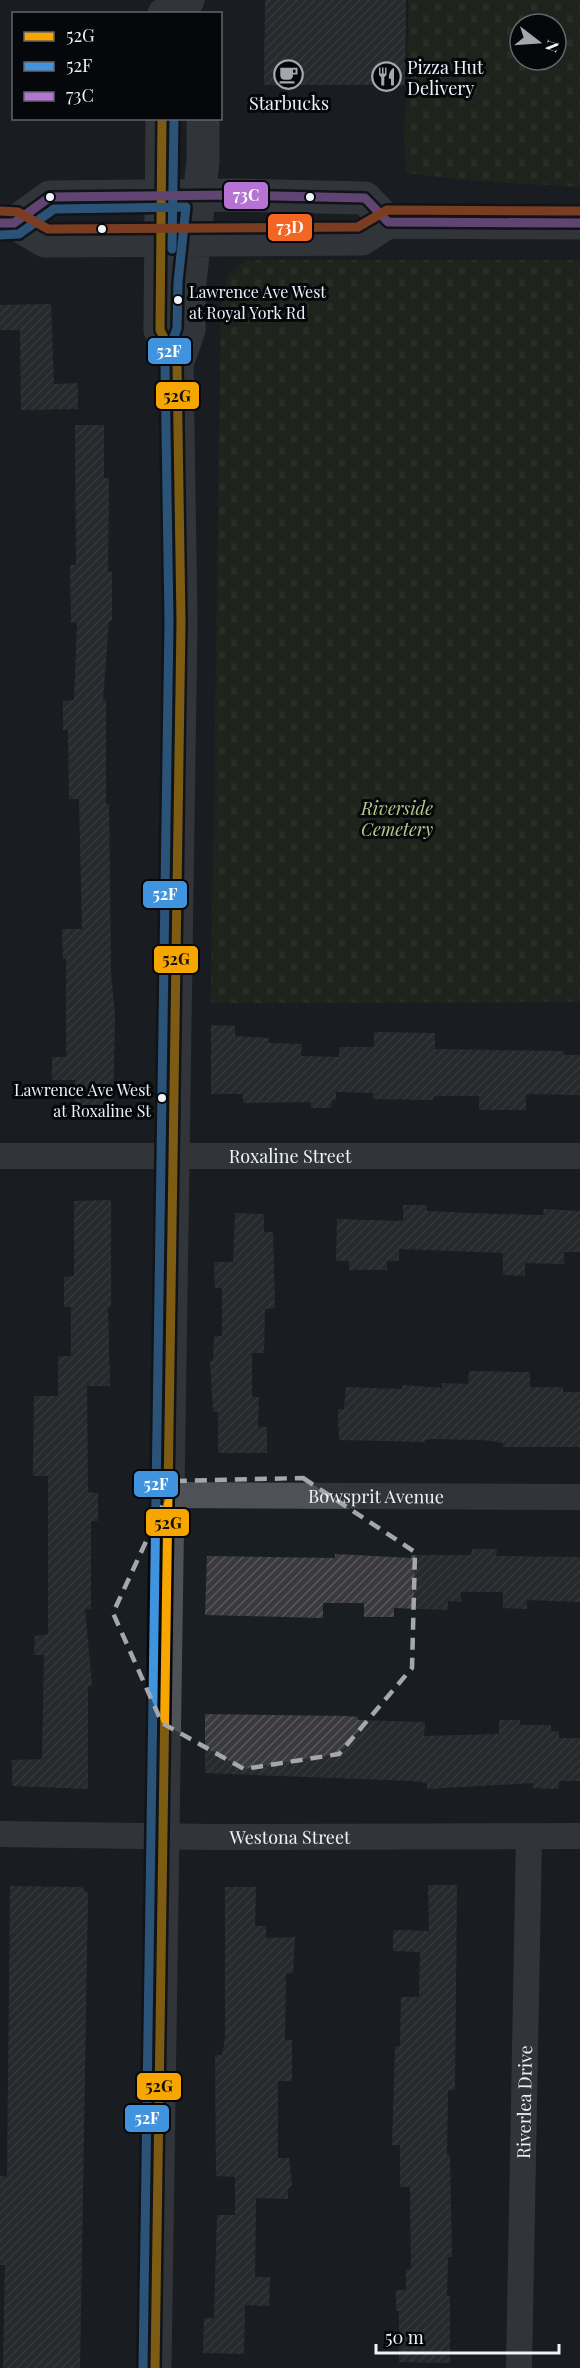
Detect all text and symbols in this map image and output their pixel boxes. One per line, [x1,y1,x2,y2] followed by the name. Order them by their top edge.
[12,12,222,120] legend
[508,12,568,72] north arrow
[66,23,95,47] text: 52G
[541,38,565,56] text: N
[66,53,92,77] text: 52F
[407,55,484,100] place label: Pizza Hut Delivery
[273,58,305,90] cafe icon: Starbucks
[370,61,402,93] restaurant icon: Pizza Hut Delivery
[66,83,94,107] text: 73C
[249,91,329,115] place label: Starbucks
[223,181,269,210] line badge: 73C
[233,184,259,205] text: 73C
[44,191,56,203] unlabelled marker
[304,191,316,203] unlabelled marker
[267,213,313,242] line badge: 73D
[276,216,304,237] text: 73D
[96,223,108,235] unlabelled marker
[189,281,326,323] place label: Lawrence Ave West at Royal York Rd
[172,294,184,306] marker: Lawrence Ave West at Royal York Rd
[147,337,192,365] line badge: 52F
[156,340,182,361] text: 52F
[155,381,200,410] line badge: 52G
[163,385,191,406] text: 52G
[360,796,433,841] park label: Riverside Cemetery
[142,880,188,909] line badge: 52F
[152,883,178,904] text: 52F
[153,945,199,974] line badge: 52G
[162,948,190,969] text: 52G
[14,1079,151,1121] place label: Lawrence Ave West at Roxaline St
[156,1092,168,1104] marker: Lawrence Ave West at Roxaline St
[229,1144,352,1168] street label: Roxaline Street
[133,1470,179,1498] line badge: 52F
[143,1473,169,1494] text: 52F
[308,1484,444,1508] street label: Bowsprit Avenue
[145,1508,190,1537] line badge: 52G
[154,1512,182,1533] text: 52G
[229,1825,351,1849] street label: Westona Street
[511,2045,537,2159] street label: Riverlea Drive
[136,2072,182,2101] line badge: 52G
[145,2075,173,2096] text: 52G
[124,2104,170,2133] line badge: 52F
[134,2107,160,2128] text: 52F
[376,2317,559,2355] scale bar
[385,2325,424,2349] text: 50 m

